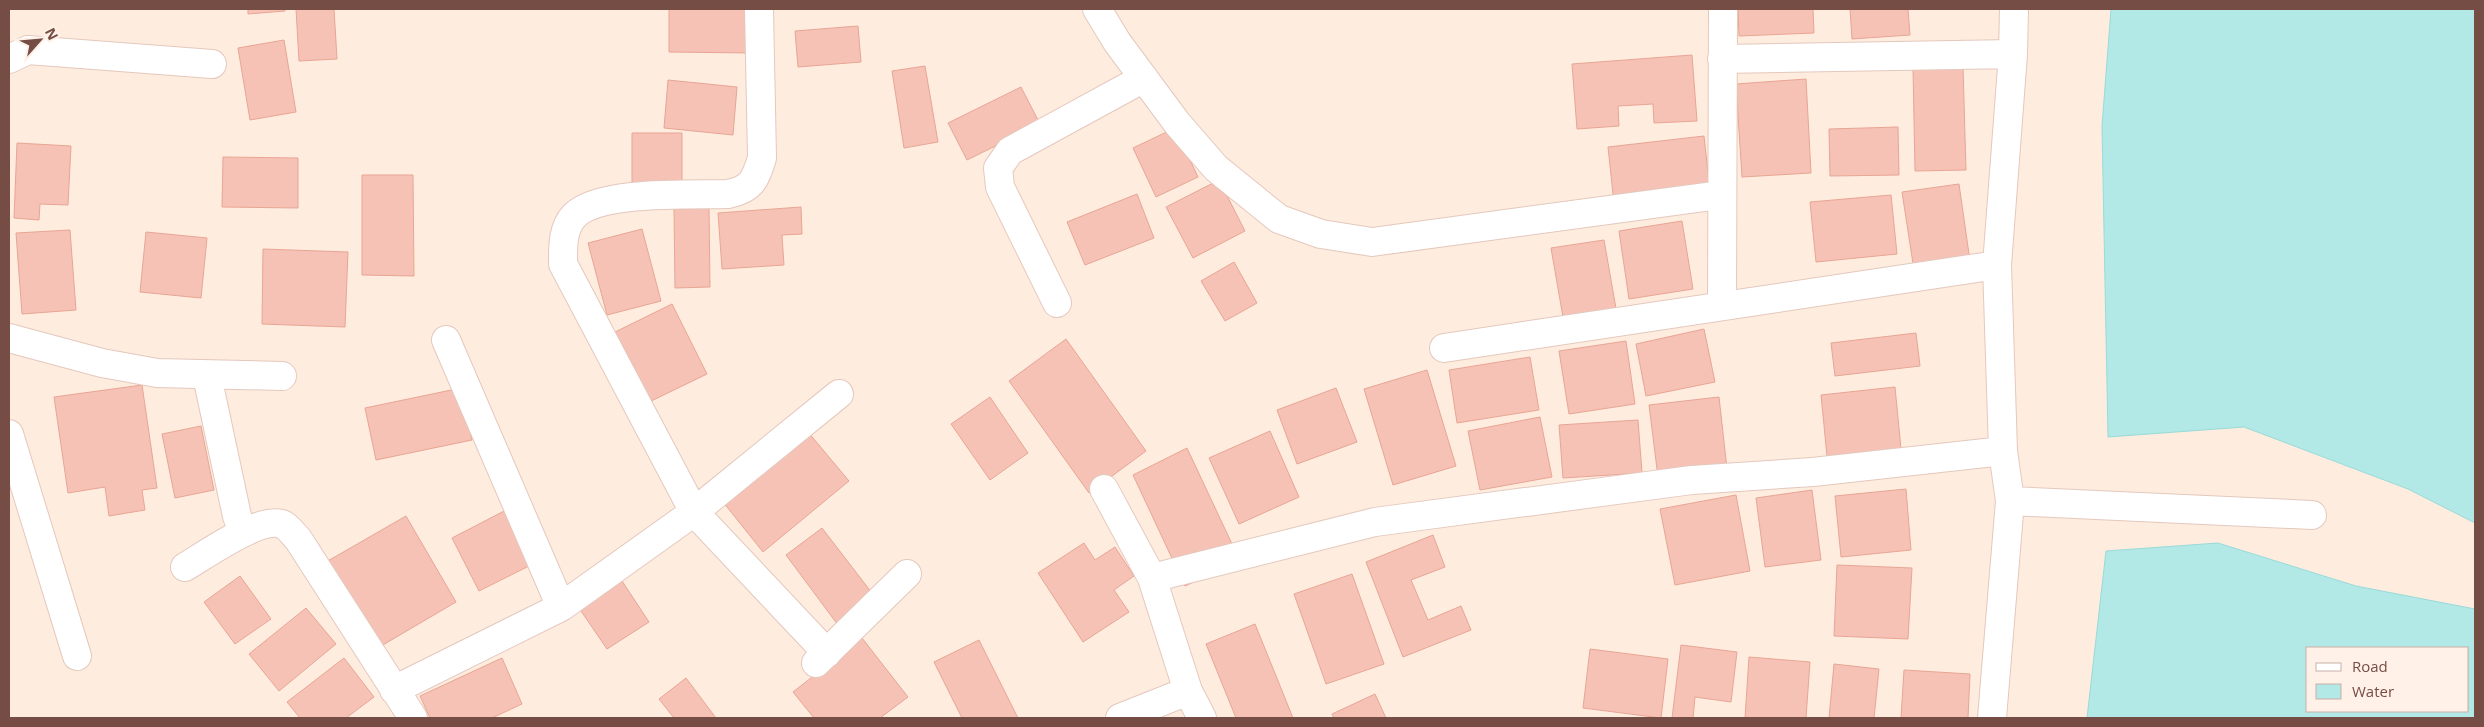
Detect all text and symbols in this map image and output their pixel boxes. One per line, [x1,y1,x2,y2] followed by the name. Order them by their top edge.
[15,15,65,65] north arrow
[41,24,63,43] text: N
[2306,647,2469,712] legend
[2352,656,2388,676] text: Road
[2352,681,2394,701] text: Water

